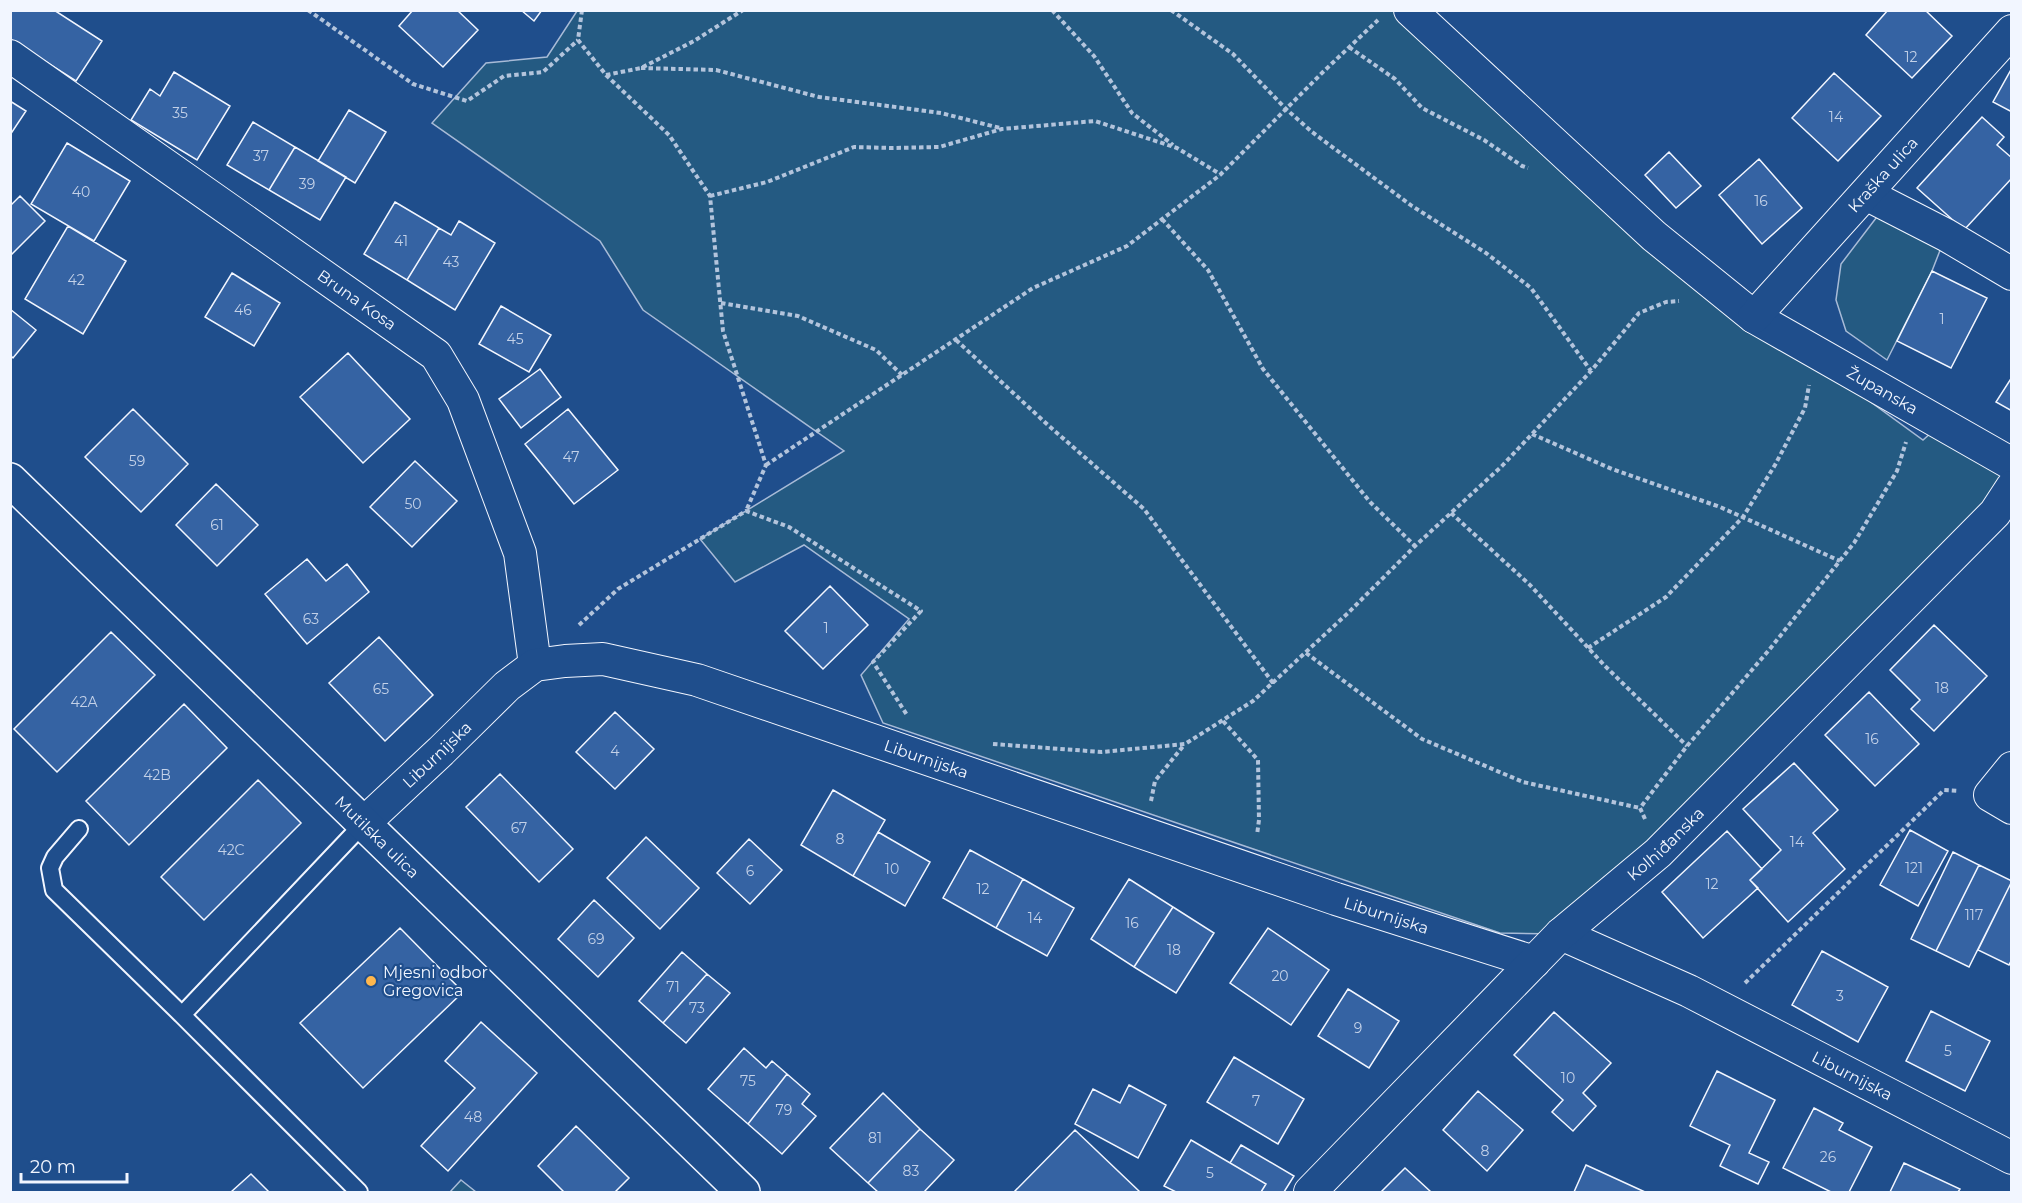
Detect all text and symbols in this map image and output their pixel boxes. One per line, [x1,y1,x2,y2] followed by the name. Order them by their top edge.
[1904,48,1918,66] house number: 12
[172,104,188,122] house number: 35
[1829,108,1844,126] house number: 14
[1844,133,1922,216] street label: Kraška ulica
[253,147,269,165] house number: 37
[299,175,315,193] house number: 39
[72,183,90,201] house number: 40
[1754,192,1768,210] house number: 16
[394,232,408,250] house number: 41
[443,253,460,271] house number: 43
[314,266,400,334] street label: Bruna Kosa
[67,271,85,289] house number: 42
[234,301,252,319] house number: 46
[1939,310,1945,328] house number: 1
[506,330,524,348] house number: 45
[1843,363,1921,418] street label: Županska
[563,448,579,466] house number: 47
[129,452,145,470] house number: 59
[404,495,422,513] house number: 50
[210,516,224,534] house number: 61
[303,610,319,628] house number: 63
[823,619,829,637] house number: 1
[1935,679,1949,697] house number: 18
[373,680,389,698] house number: 65
[70,693,99,711] house number: 42A
[399,718,475,792] street label: Liburnijska
[1865,730,1879,748] house number: 16
[881,736,971,782] street label: Liburnijska
[610,742,620,760] house number: 4
[143,766,171,784] house number: 42B
[331,792,423,882] street label: Mutilska ulica
[1623,803,1708,885] street label: Kolhiđanska
[511,819,527,837] house number: 67
[836,830,845,848] house number: 8
[1790,833,1805,851] house number: 14
[217,841,245,859] house number: 42C
[1905,859,1923,877] house number: 121
[885,860,899,878] house number: 10
[746,862,755,880] house number: 6
[1705,875,1719,893] house number: 12
[976,880,990,898] house number: 12
[1341,893,1431,938] street label: Liburnijska
[1965,906,1983,924] house number: 117
[1028,909,1043,927] house number: 14
[1125,914,1139,932] house number: 16
[587,930,605,948] house number: 69
[1167,941,1181,959] house number: 18
[383,963,488,1000] place label: Mjesni odbor Gregovica
[1271,967,1289,985] house number: 20
[364,974,378,988] marker: Mjesni odbor Gregovica
[666,978,680,996] house number: 71
[1836,987,1844,1005] house number: 3
[689,999,705,1017] house number: 73
[1354,1019,1362,1037] house number: 9
[1944,1042,1952,1060] house number: 5
[1809,1047,1896,1105] street label: Liburnijska
[1561,1069,1575,1087] house number: 10
[740,1072,756,1090] house number: 75
[1252,1092,1260,1110] house number: 7
[776,1101,792,1119] house number: 79
[464,1108,482,1126] house number: 48
[868,1129,882,1147] house number: 81
[1481,1142,1490,1160] house number: 8
[21,1146,128,1184] scale bar
[1820,1148,1837,1166] house number: 26
[30,1156,76,1178] text: 20 m
[903,1162,920,1180] house number: 83
[1206,1164,1214,1182] house number: 5

